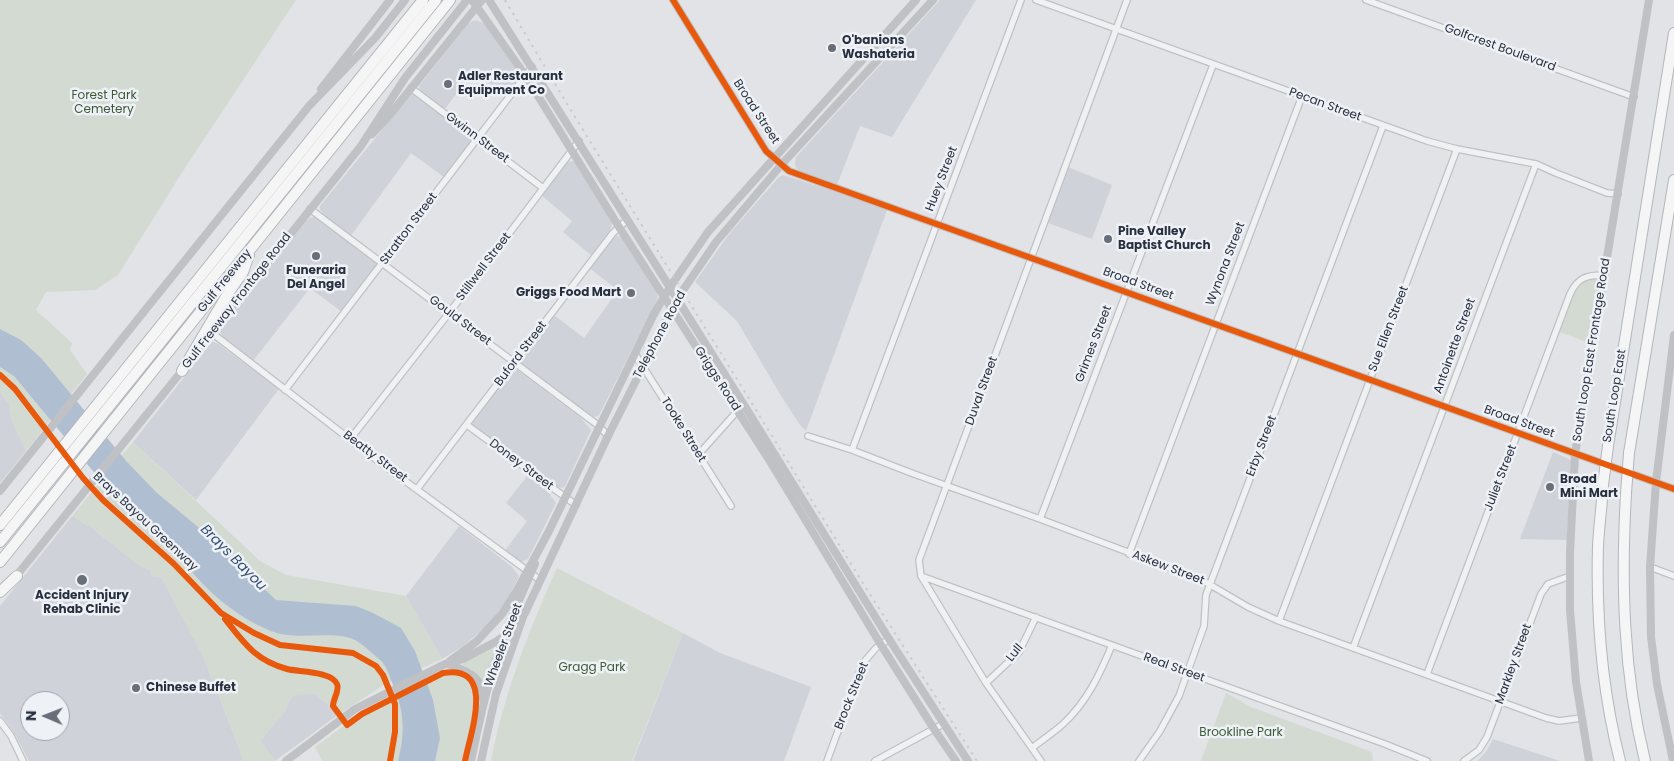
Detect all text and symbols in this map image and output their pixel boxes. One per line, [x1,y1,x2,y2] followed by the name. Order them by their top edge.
[1442,21,1558,75] street label: Golfcrest Boulevard
[842,34,915,62] place label: O'banions Washateria
[826,42,838,54] marker: O'banions Washateria
[458,70,563,98] place label: Adler Restaurant Equipment Co
[730,77,782,147] street label: Broad Street
[442,78,454,90] marker: Adler Restaurant Equipment Co
[1287,85,1363,125] street label: Pecan Street
[71,89,137,117] park label: Forest Park Cemetery
[442,109,512,167] street label: Gwinn Street
[923,144,961,214] street label: Huey Street
[377,190,441,268] street label: Stratton Street
[1204,220,1248,308] street label: Wynona Street
[1118,225,1211,253] place label: Pine Valley Baptist Church
[179,230,295,372] street label: Gulf Freeway Frontage Road
[454,230,514,304] street label: Stillwell Street
[1102,233,1114,245] marker: Pine Valley Baptist Church
[195,246,255,316] street label: Gulf Freeway
[310,250,322,262] marker: Funeraria Del Angel
[1570,257,1614,443] street label: South Loop East Frontage Road
[286,264,346,292] place label: Funeraria Del Angel
[1101,265,1175,303] street label: Broad Street
[1366,284,1412,374] street label: Sue Ellen Street
[516,286,621,300] place label: Griggs Food Mart
[625,287,637,299] marker: Griggs Food Mart
[631,289,689,381] street label: Telephone Road
[426,293,494,349] street label: Gould Street
[1431,296,1479,396] street label: Antoinette Street
[1073,304,1115,384] street label: Grimes Street
[492,319,550,389] street label: Buford Street
[691,344,743,414] street label: Griggs Road
[1601,348,1629,444] street label: South Loop East
[963,355,1001,427] street label: Duval Street
[657,395,709,465] street label: Tooke Street
[1482,403,1556,441] street label: Broad Street
[1244,414,1280,478] street label: Erby Street
[340,428,410,486] street label: Beatty Street
[486,436,556,494] street label: Doney Street
[1482,443,1520,513] street label: Juliet Street
[90,470,200,574] street label: Brays Bayou Greenway
[1560,473,1618,501] place label: Broad Mini Mart
[1544,481,1556,493] marker: Broad Mini Mart
[196,521,270,595] water label: Brays Bayou
[1130,548,1206,588] street label: Askew Street
[75,573,89,587] marker: Accident Injury Rehab Clinic
[35,589,129,617] place label: Accident Injury Rehab Clinic
[482,601,526,689] street label: Wheeler Street
[1493,622,1535,706] street label: Markley Street
[1003,641,1027,665] street label: Lull
[1141,650,1207,686] street label: Real Street
[832,660,872,732] street label: Brock Street
[558,661,626,675] park label: Gragg Park
[146,681,236,695] place label: Chinese Buffet
[130,682,142,694] marker: Chinese Buffet
[20,691,70,741] north arrow
[21,710,41,721] text: N
[1199,726,1283,740] park label: Brookline Park

